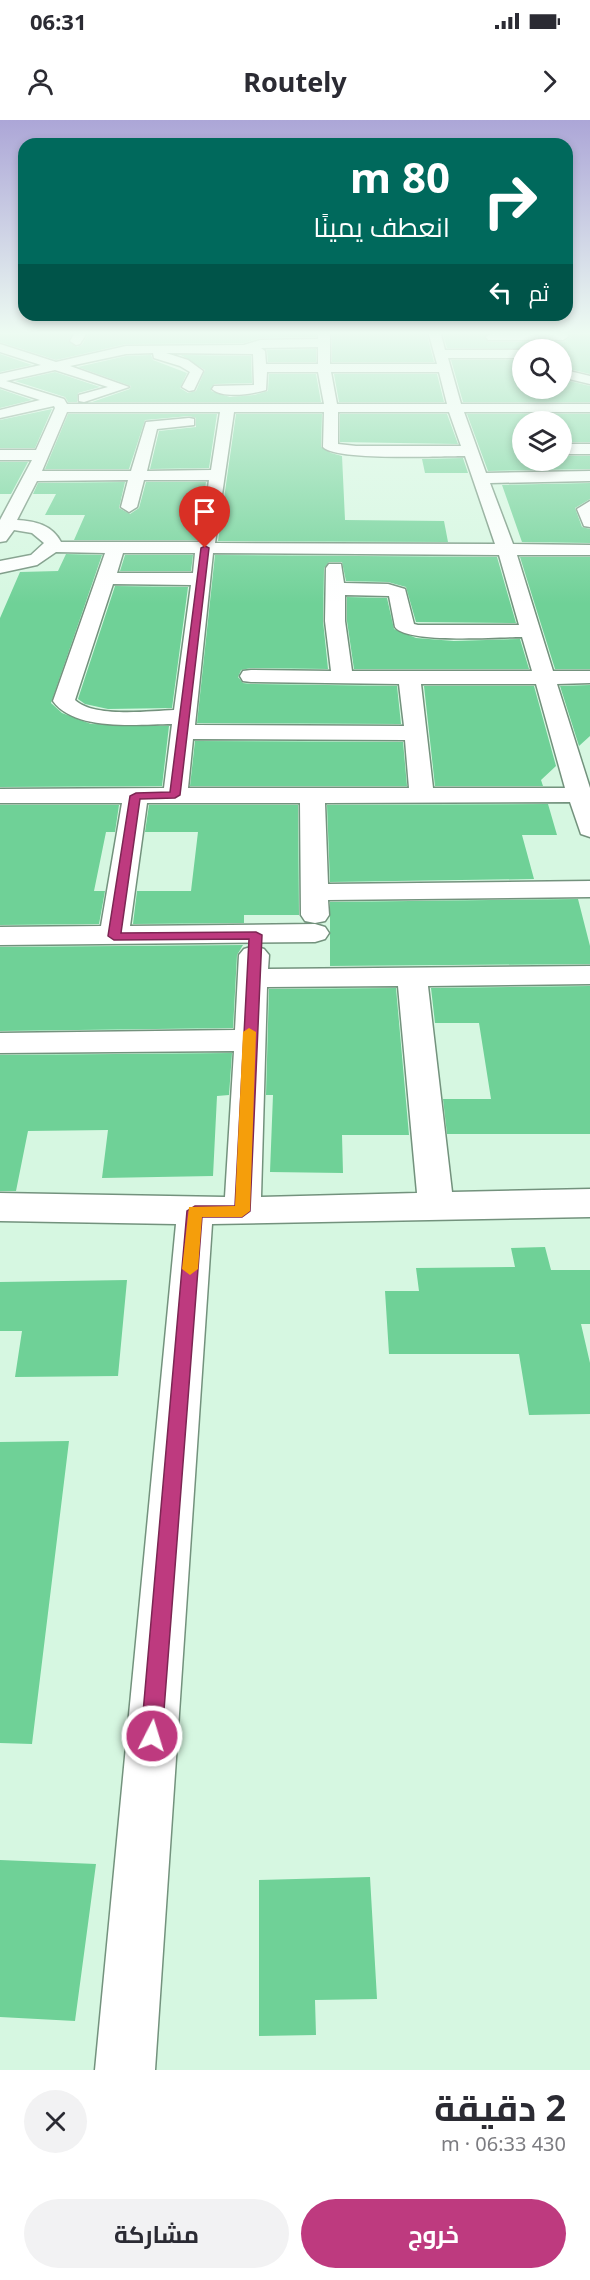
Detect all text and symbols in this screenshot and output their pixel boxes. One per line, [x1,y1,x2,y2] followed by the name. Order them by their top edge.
[30,6,87,36] text: 06:31
[243,63,347,100] text: Routely
[24,65,57,98] icon: person
[533,65,566,98] icon: forward
[350,148,450,205] text: 80 m
[471,162,549,240] icon: right
[313,208,450,245] text: انعطف يمينًا
[484,276,517,309] icon: left
[529,277,549,307] text: ثم
[512,339,572,471] map controls
[512,339,572,399] button: search
[512,411,572,471] button: layers
[179,486,230,548] pin
[188,495,221,528] icon: arrive
[120,1704,184,1768] position arrow
[434,2083,566,2132] text: 2 دقيقة
[24,2090,87,2153] button: close
[441,2130,566,2157] text: 430 m · 06:33
[24,2199,289,2268] button: مشاركة
[301,2199,566,2268] button: خروج

